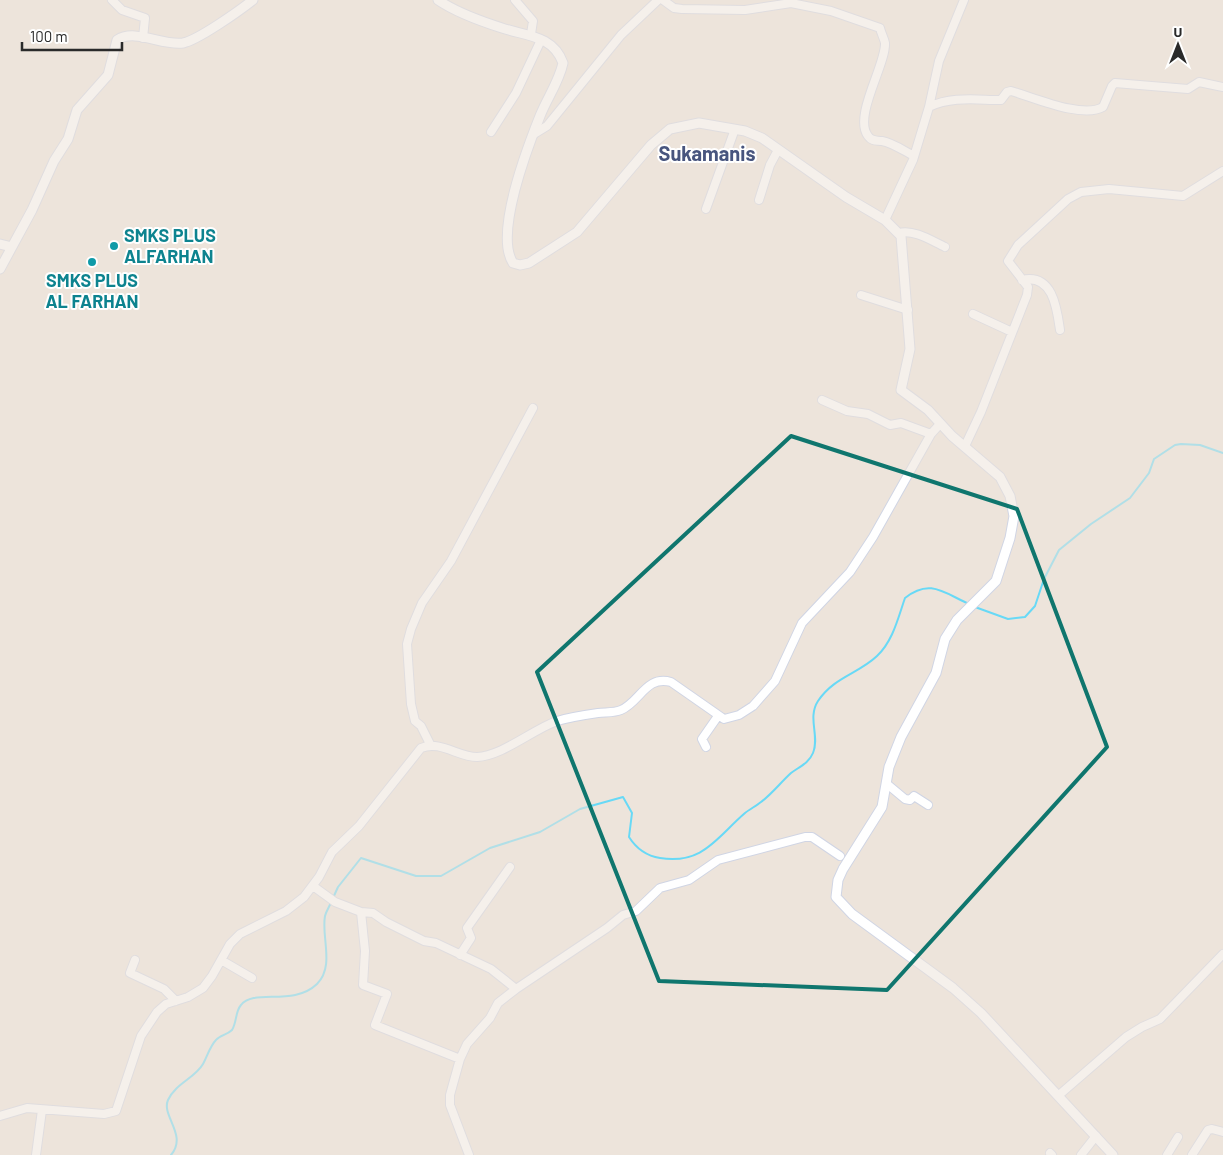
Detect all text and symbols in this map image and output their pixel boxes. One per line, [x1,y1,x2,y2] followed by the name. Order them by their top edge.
[22,20,122,52] scale bar
[1153,20,1203,70] north arrow
[1174,23,1183,40] text: U
[30,27,68,45] text: 100 m
[659,141,755,165] district label: Sukamanis
[124,224,216,267] place label: SMKS PLUS ALFARHAN
[108,240,120,252] marker: SMKS PLUS ALFARHAN
[86,256,98,268] marker: SMKS PLUS AL FARHAN
[45,269,139,312] place label: SMKS PLUS AL FARHAN

